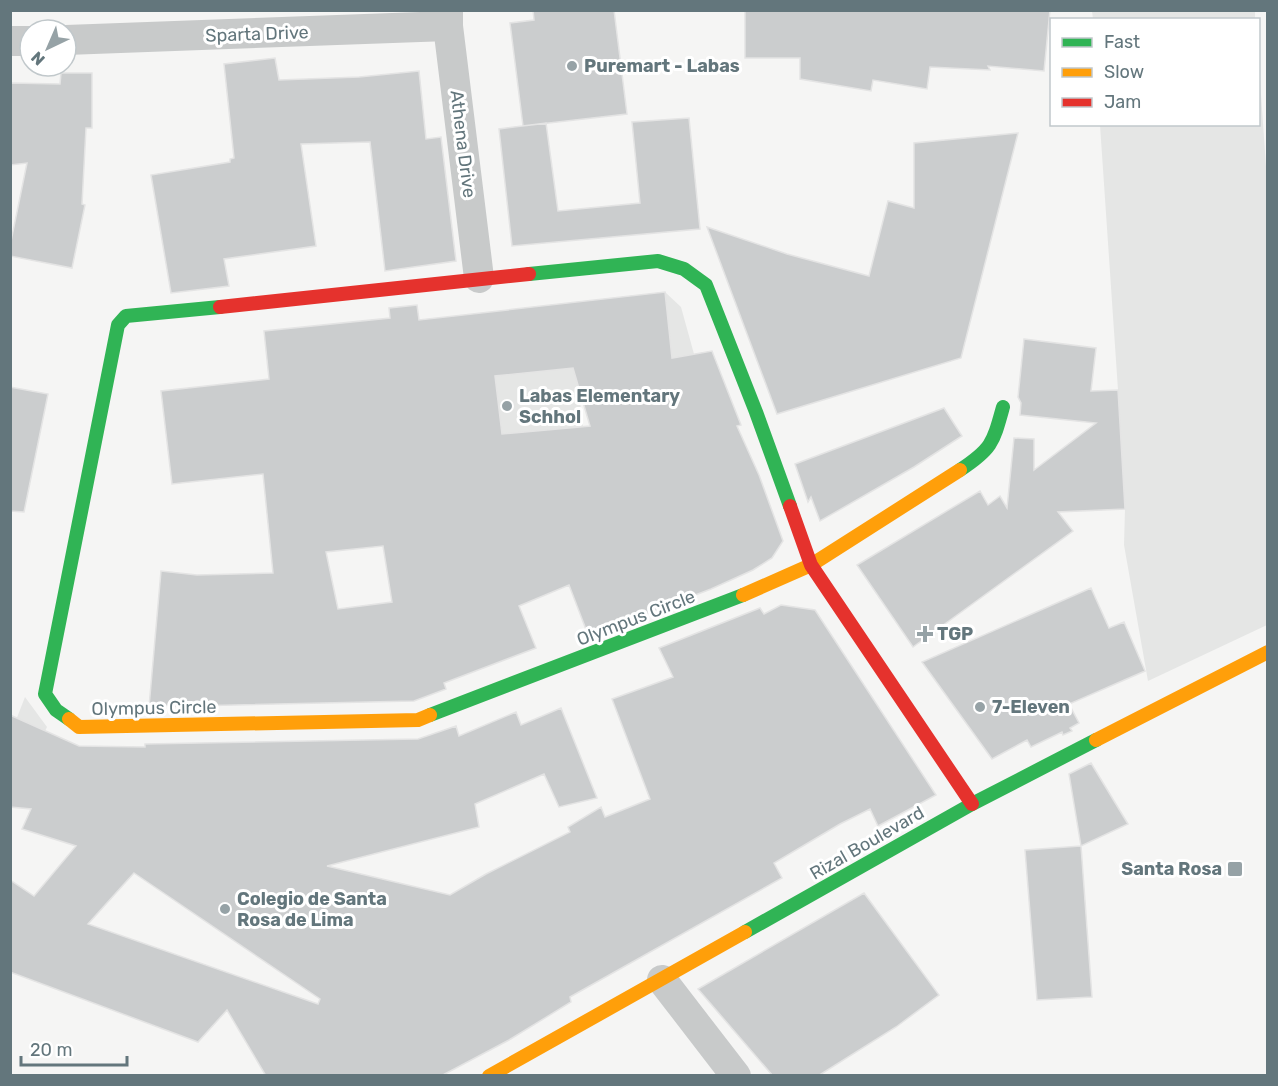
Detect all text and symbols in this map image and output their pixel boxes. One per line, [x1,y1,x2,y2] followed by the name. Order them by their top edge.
[18,18,78,78] north arrow
[1050,18,1260,126] legend
[205,21,309,47] street label: Sparta Drive
[1104,31,1140,53] text: Fast
[27,48,49,69] text: N
[584,55,740,77] place label: Puremart - Labas
[565,59,579,73] marker: Puremart - Labas
[1104,61,1144,83] text: Slow
[445,89,481,199] street label: Athena Drive
[1104,91,1141,113] text: Jam
[519,385,680,428] place label: Labas Elementary Schhol
[500,399,514,413] marker: Labas Elementary Schhol
[574,585,698,651] street label: Olympus Circle
[937,623,973,645] place label: TGP
[918,627,932,641] marker: TGP
[91,696,217,720] street label: Olympus Circle
[992,696,1070,718] place label: 7-Eleven
[973,700,987,714] marker: 7-Eleven
[806,801,928,885] street label: Rizal Boulevard
[1121,858,1222,880] place label: Santa Rosa
[1226,860,1244,878] marker: Santa Rosa
[237,888,387,931] place label: Colegio de Santa Rosa de Lima
[218,902,232,916] marker: Colegio de Santa Rosa de Lima
[21,1029,128,1067] scale bar
[30,1039,72,1061] text: 20 m

